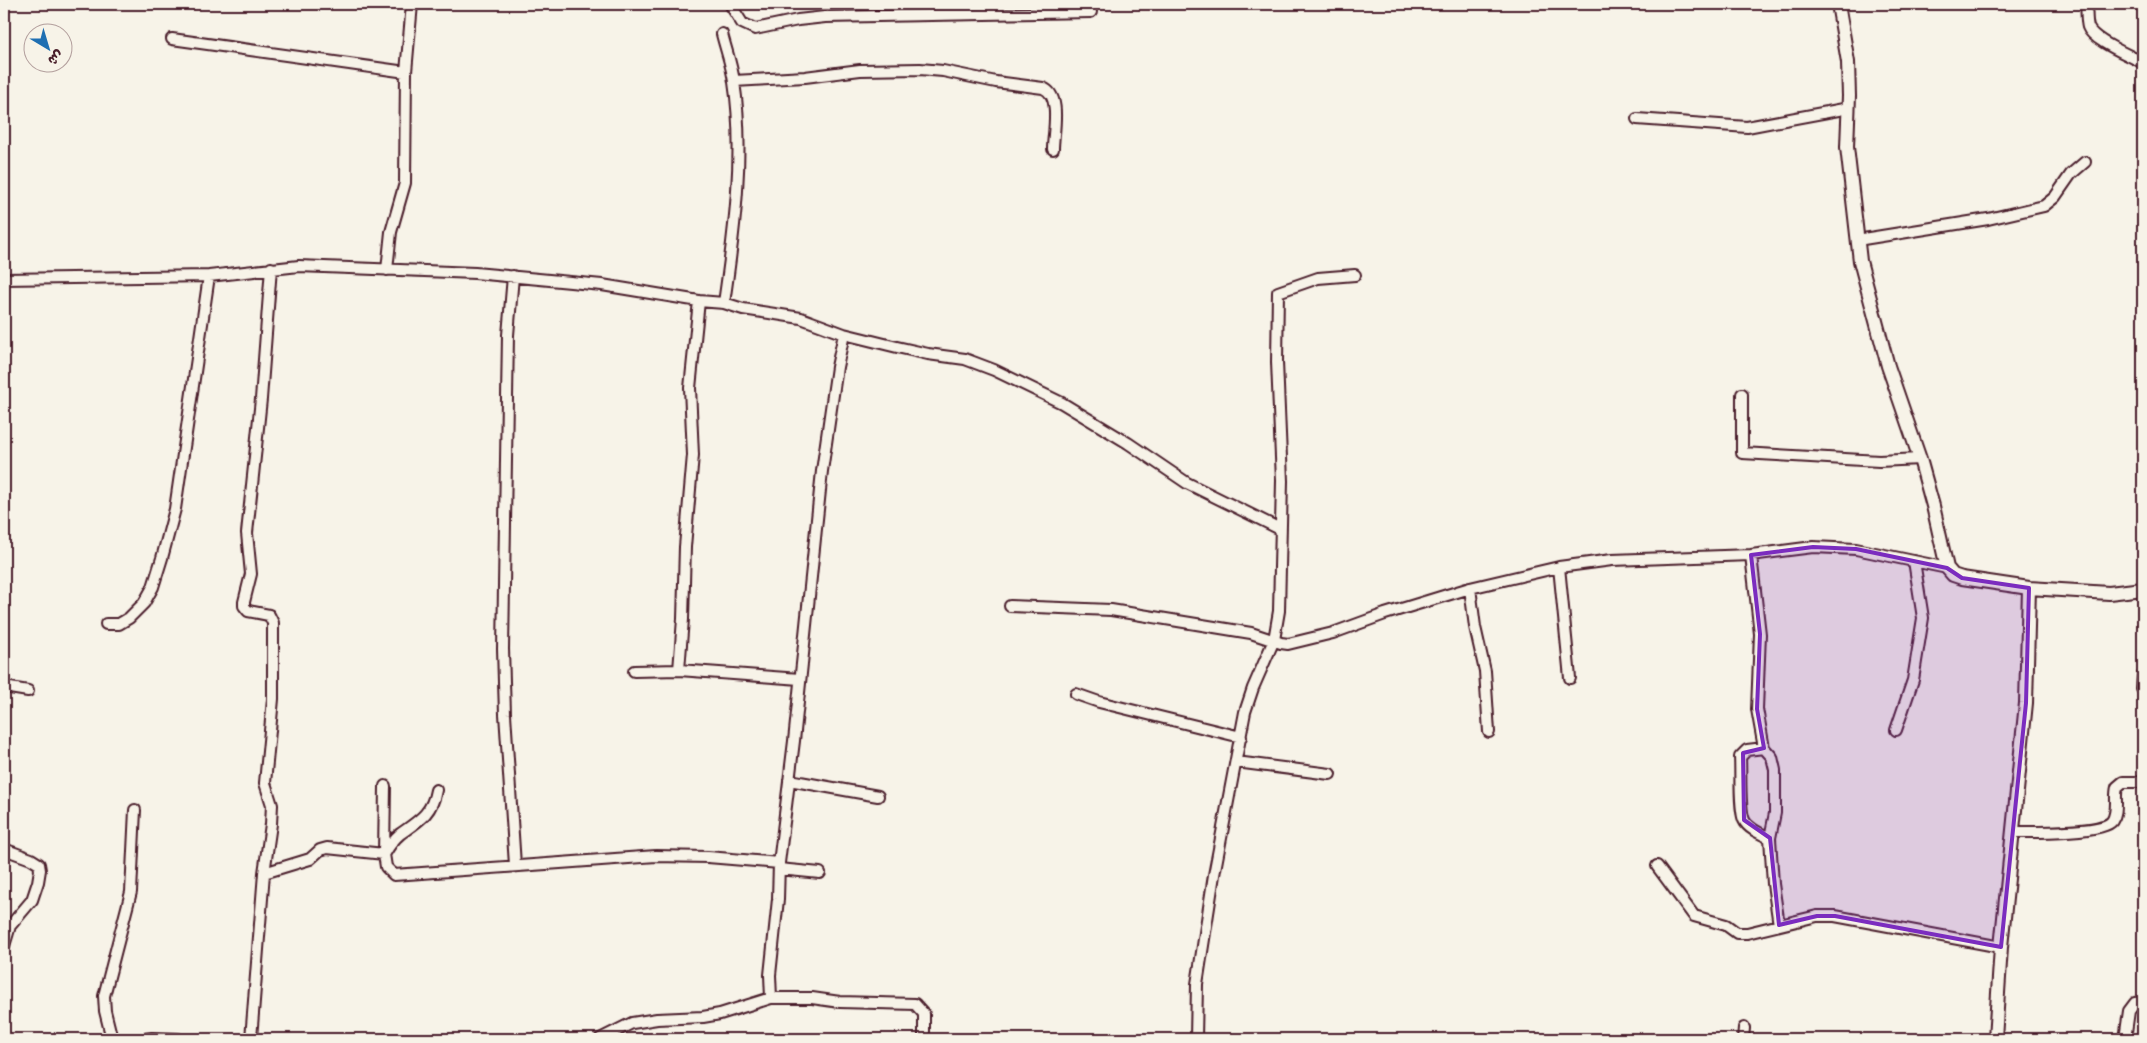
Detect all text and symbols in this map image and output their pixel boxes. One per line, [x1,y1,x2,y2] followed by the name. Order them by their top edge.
[22,22,72,72] north arrow
[44,46,68,70] text: ش

